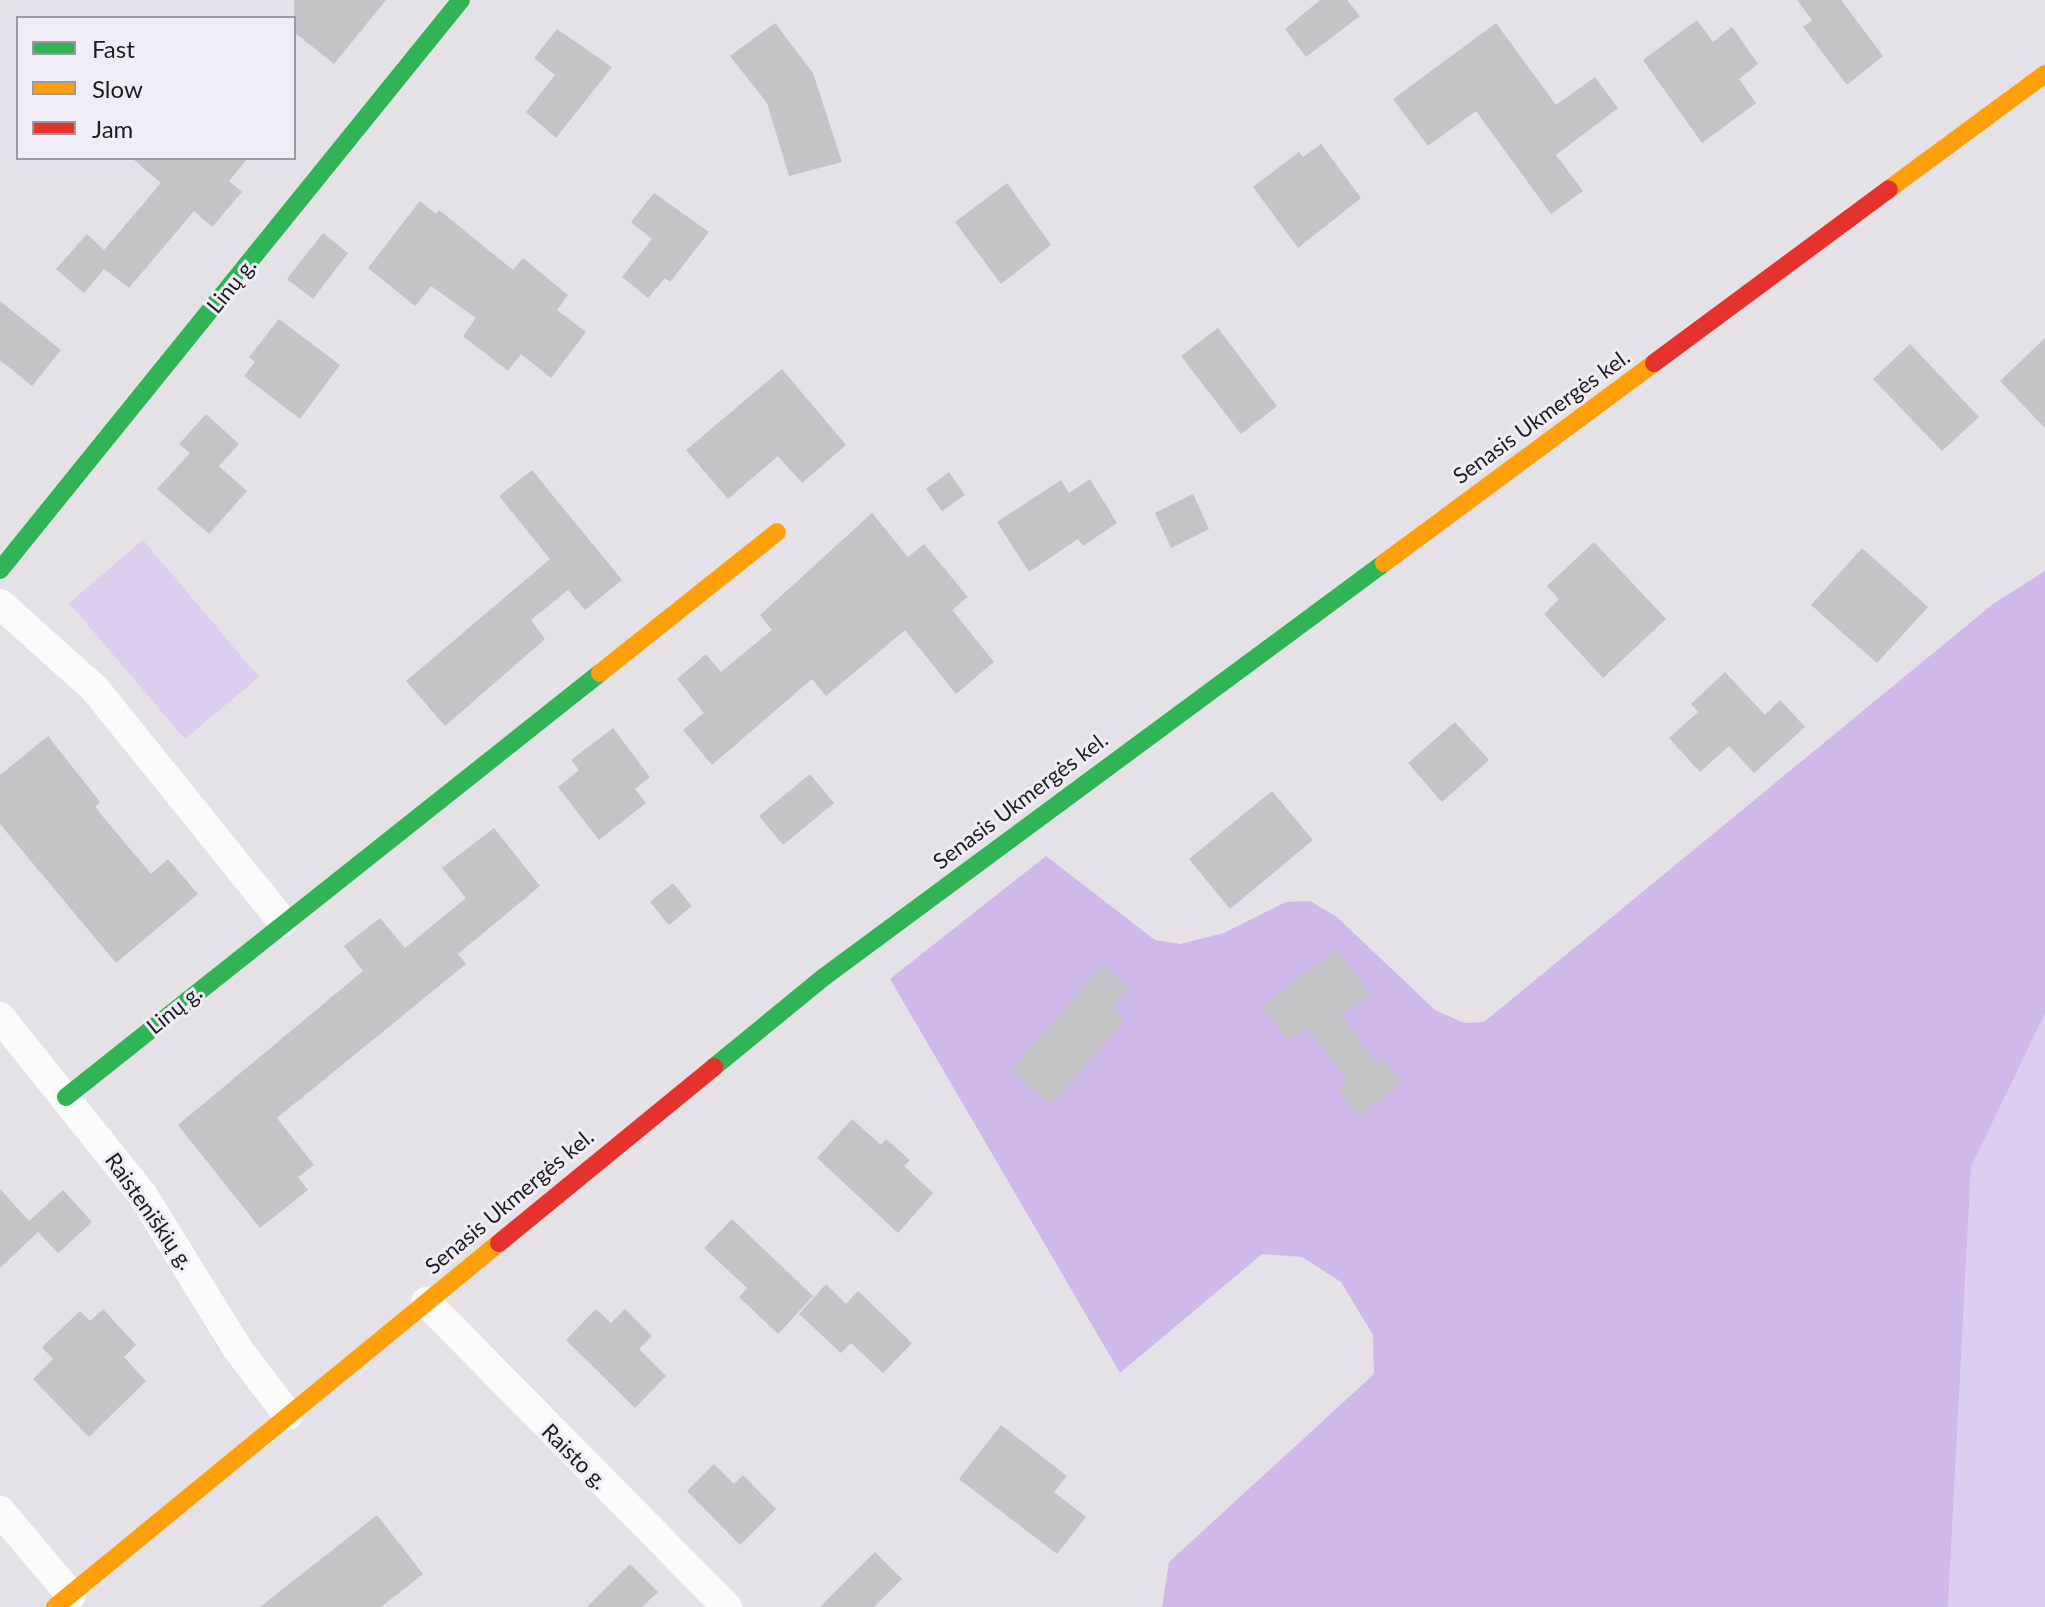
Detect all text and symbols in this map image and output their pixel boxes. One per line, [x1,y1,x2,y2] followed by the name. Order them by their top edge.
[16,16,296,160] legend
[92,34,135,63] text: Fast
[92,74,143,103] text: Slow
[92,114,133,143] text: Jam
[201,252,261,318] street label: Linų g.
[1448,343,1634,489] street label: Senasis Ukmergės kel.
[927,726,1113,874] street label: Senasis Ukmergės kel.
[141,979,207,1039] street label: Linų g.
[419,1123,599,1279] street label: Senasis Ukmergės kel.
[100,1147,200,1275] street label: Raisteniškių g.
[537,1418,613,1494] street label: Raisto g.

